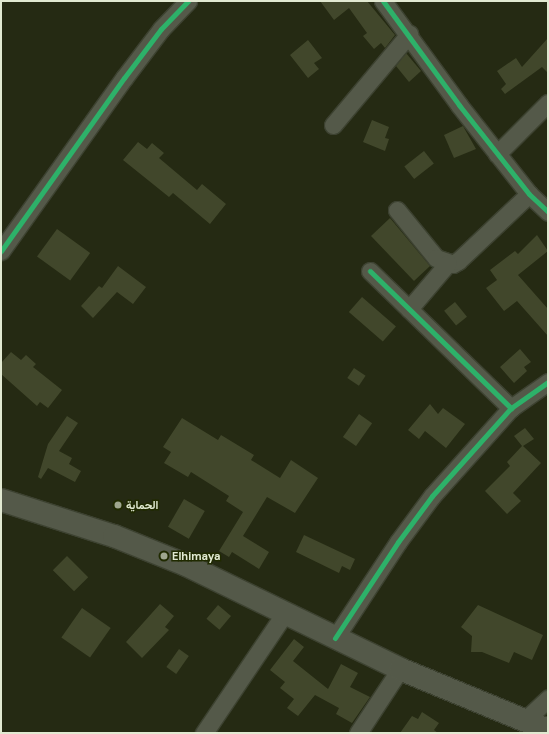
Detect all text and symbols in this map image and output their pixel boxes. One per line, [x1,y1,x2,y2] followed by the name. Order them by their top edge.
[126,498,158,512] place label: الحماية
[113,500,123,510] marker: الحماية
[172,549,220,563] place label: Elhimaya
[159,551,169,561] marker: Elhimaya

